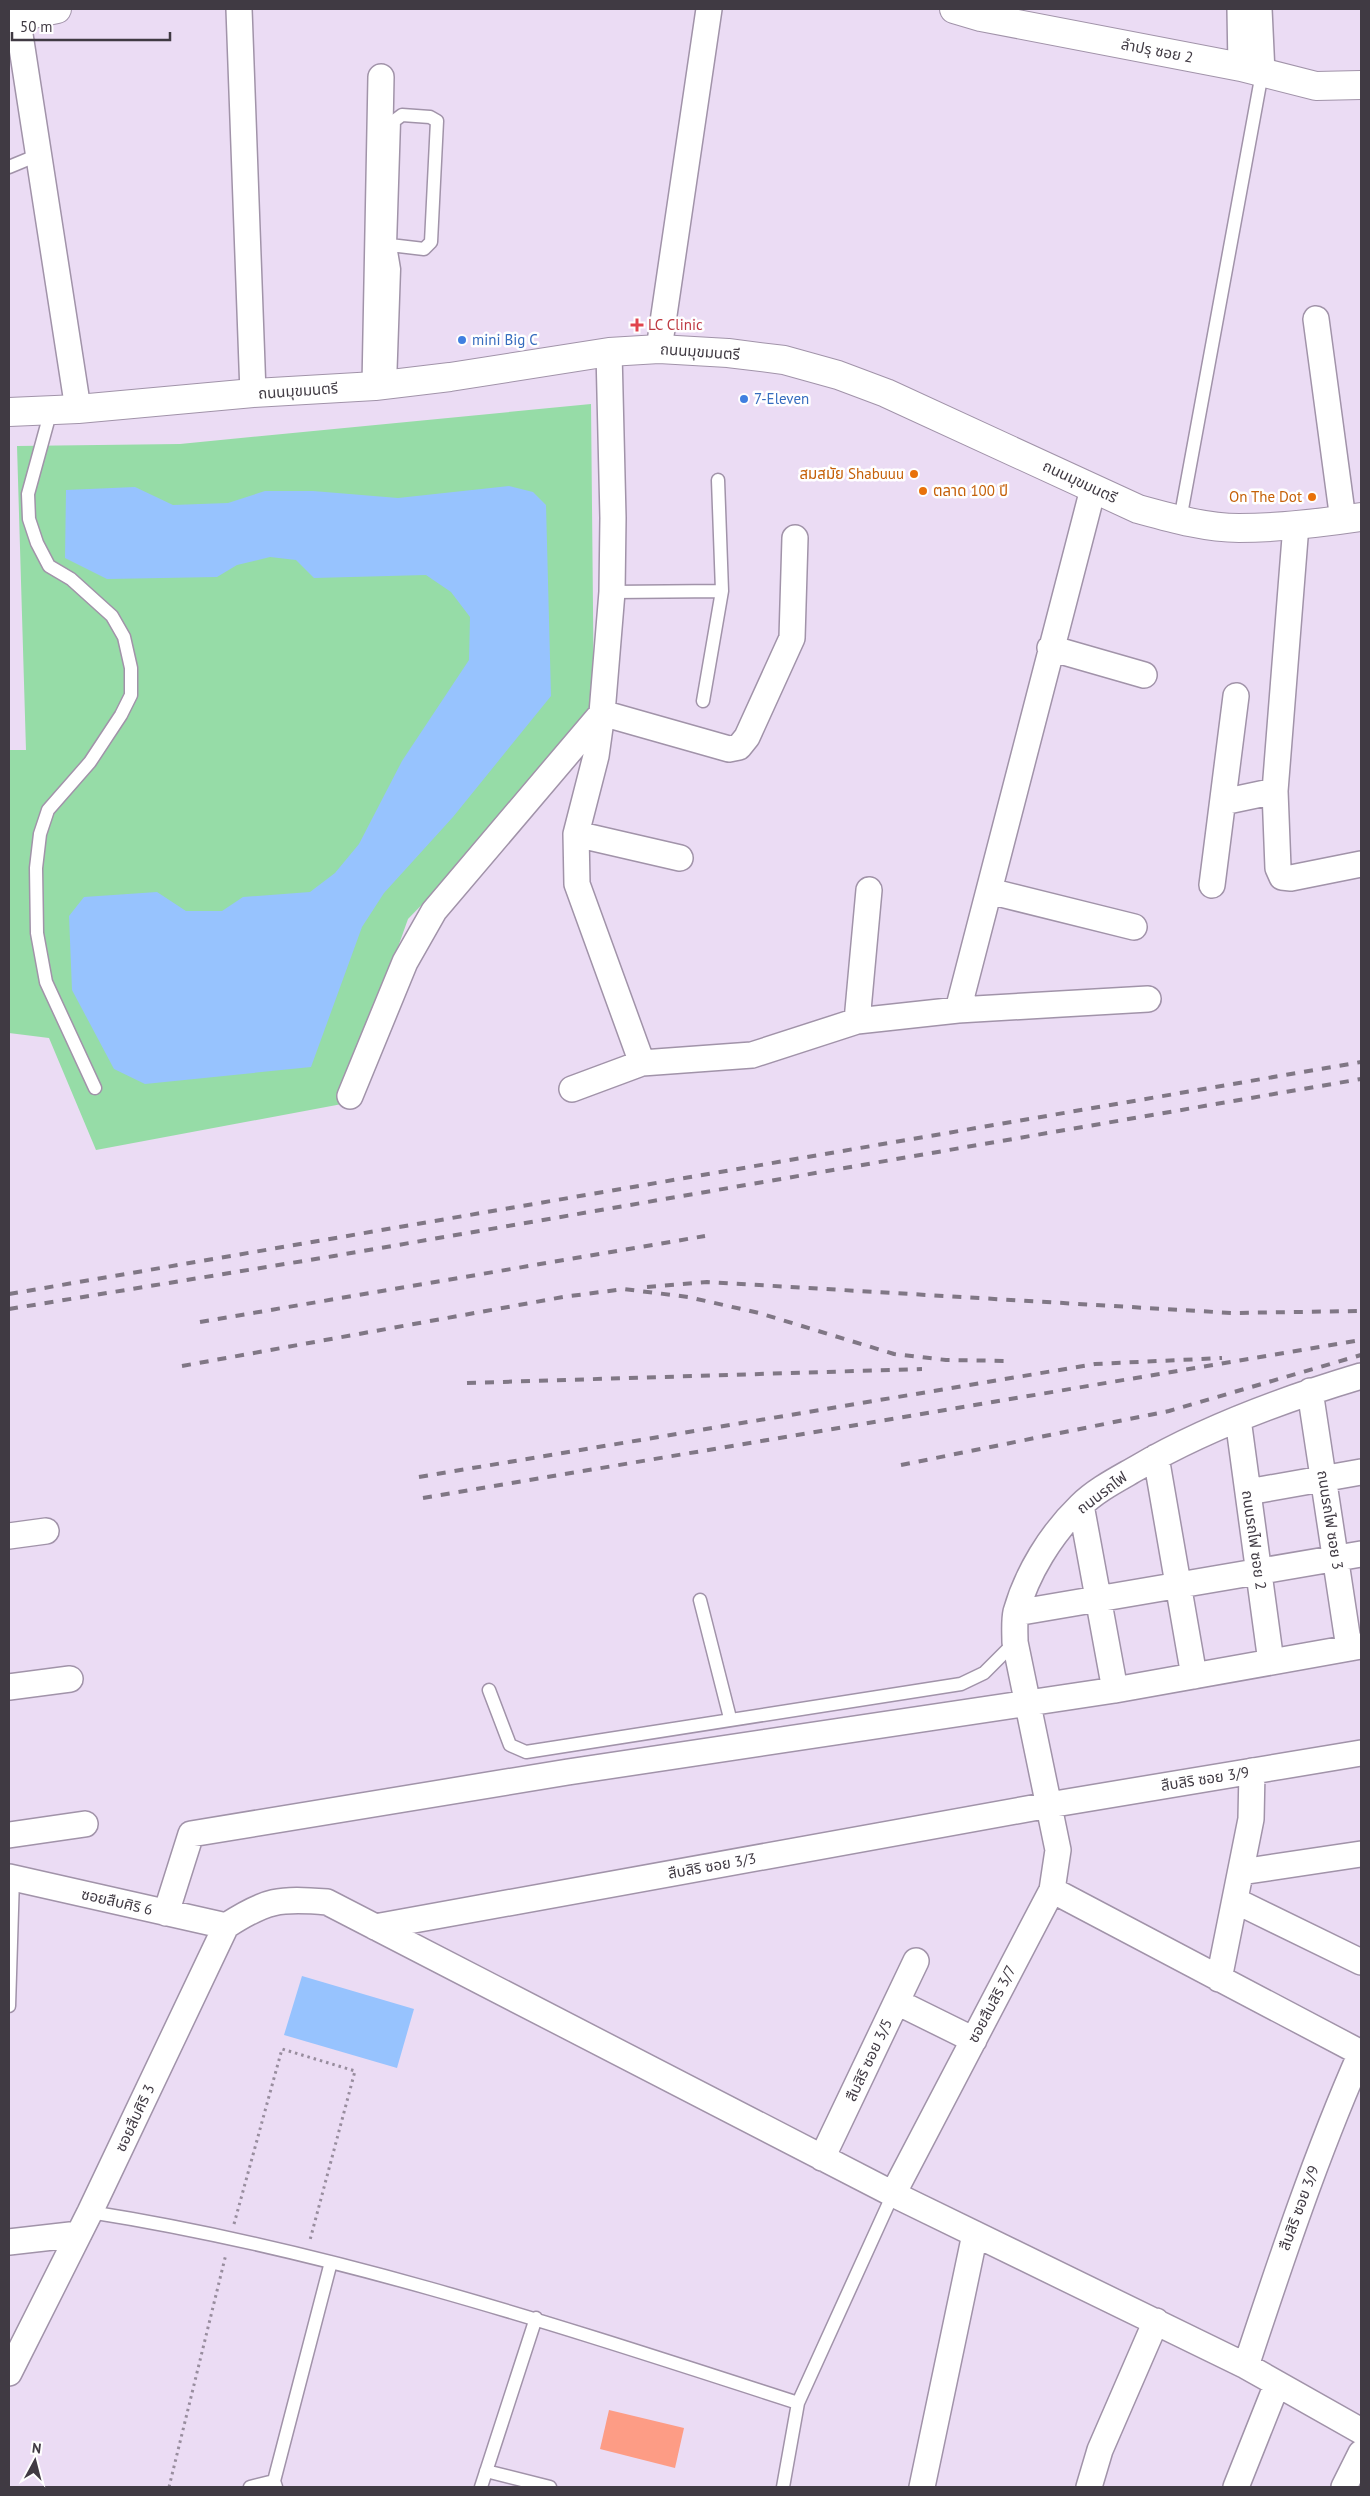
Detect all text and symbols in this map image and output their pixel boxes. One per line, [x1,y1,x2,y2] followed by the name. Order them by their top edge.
[12,10,170,42] scale bar
[20,17,53,36] text: 50 m
[1119,34,1195,67] street label: ลำปรุ ซอย 2
[648,315,703,334] place label: LC Clinic
[630,318,644,332] marker: LC Clinic
[472,330,538,349] place label: mini Big C
[456,334,468,346] marker: mini Big C
[659,339,741,364] street label: ถนนมุขมนตรี
[257,378,339,403] street label: ถนนมุขมนตรี
[754,389,809,408] place label: 7-Eleven
[738,393,750,405] marker: 7-Eleven
[1040,456,1121,507] street label: ถนนมุขมนตรี
[800,464,904,483] place label: สมสมัย Shabuuu
[908,468,920,480] marker: สมสมัย Shabuuu
[933,481,1008,500] place label: ตลาด 100 ปี
[917,485,929,497] marker: ตลาด 100 ปี
[1229,487,1302,506] place label: On The Dot
[1306,491,1318,503] marker: On The Dot
[1073,1467,1131,1518] street label: ถนนรถไฟ
[1313,1469,1348,1571] street label: ถนนรถไฟ ซอย 3
[1238,1489,1271,1591] street label: ถนนรถไฟ ซอย 2
[1159,1762,1250,1795] street label: สืบสิริ ซอย 3/9
[666,1848,757,1883] street label: สืบสิริ ซอย 3/3
[80,1884,155,1919] street label: ซอยสืบศิริ 6
[963,1962,1020,2046] street label: ซอยสืบสิริ 3/7
[841,2015,896,2104] street label: สืบสิริ ซอย 3/5
[111,2081,158,2155] street label: ซอยสืบศิริ 3
[1274,2163,1323,2253] street label: สืบสิริ ซอย 3/9
[10,2436,60,2486] north arrow
[31,2439,42,2458] text: N

